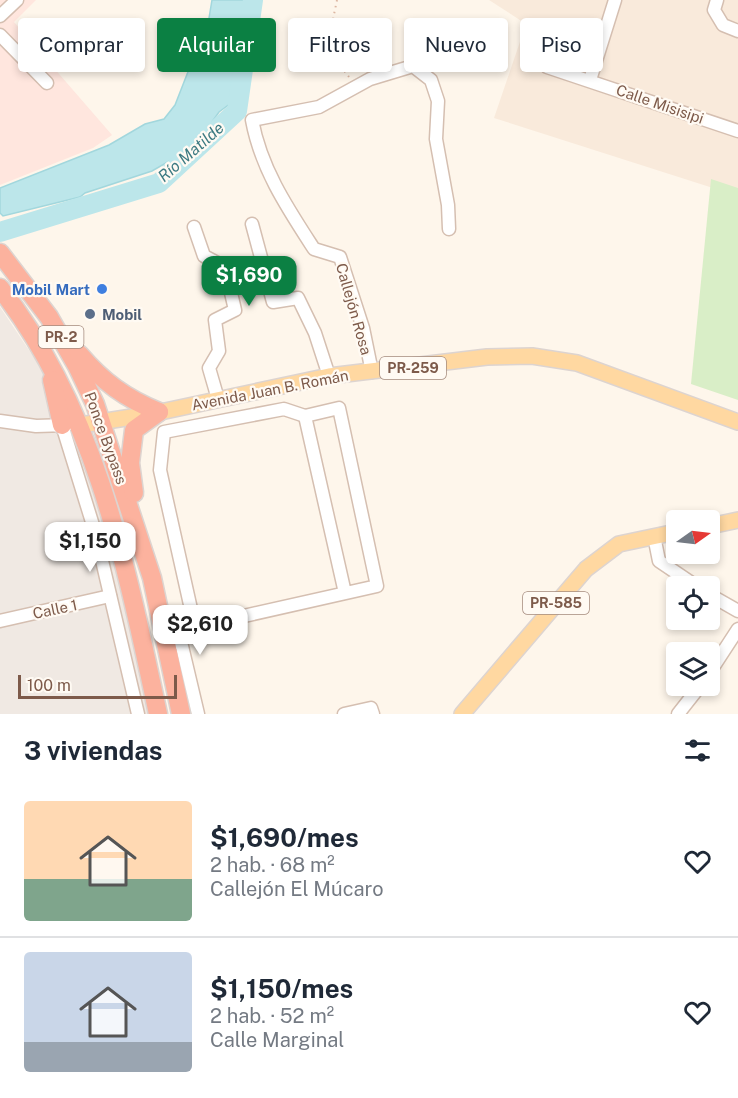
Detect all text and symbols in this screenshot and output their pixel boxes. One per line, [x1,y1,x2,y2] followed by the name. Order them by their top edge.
[18,18,145,72] chip: Comprar
[157,18,276,72] chip: Alquilar
[288,18,392,72] chip: Filtros
[404,18,508,72] chip: Nuevo
[520,18,603,72] chip: Piso
[614,81,706,127] street label: Calle Misisipi
[154,118,228,186] water label: Río Matilde
[200,256,298,307] pin: $1,690
[333,261,375,357] street label: Callejón Rosa
[216,263,282,287] text: $1,690
[12,281,90,298] place label: Mobil Mart
[95,282,109,296] marker: Mobil Mart
[102,306,142,323] place label: Mobil
[83,307,97,321] marker: Mobil
[38,326,84,348] road number: PR-2
[380,357,446,379] road number: PR-259
[190,366,350,414] street label: Avenida Juan B. Román
[81,390,131,486] street label: Ponce Bypass
[666,510,720,564] north arrow
[666,510,720,696] map controls
[41,522,139,573] pin: $1,150
[59,529,121,553] text: $1,150
[666,576,720,630] button: locate
[523,592,589,614] road number: PR-585
[31,596,79,622] street label: Calle 1
[151,605,249,656] pin: $2,610
[167,612,233,636] text: $2,610
[666,642,720,696] button: layers
[18,672,177,700] scale bar
[27,676,71,695] text: 100 m
[681,734,714,767] icon: filters
[24,735,163,766] text: 3 viviendas
[210,822,359,853] text: $1,690/mes
[72,825,144,897] icon: home
[681,845,714,878] icon: heart
[210,853,335,877] text: 2 hab. · 68 m²
[210,877,383,901] text: Callejón El Múcaro
[210,973,353,1004] text: $1,150/mes
[72,976,144,1048] icon: home
[681,996,714,1029] icon: heart
[210,1004,334,1028] text: 2 hab. · 52 m²
[210,1028,344,1052] text: Calle Marginal

